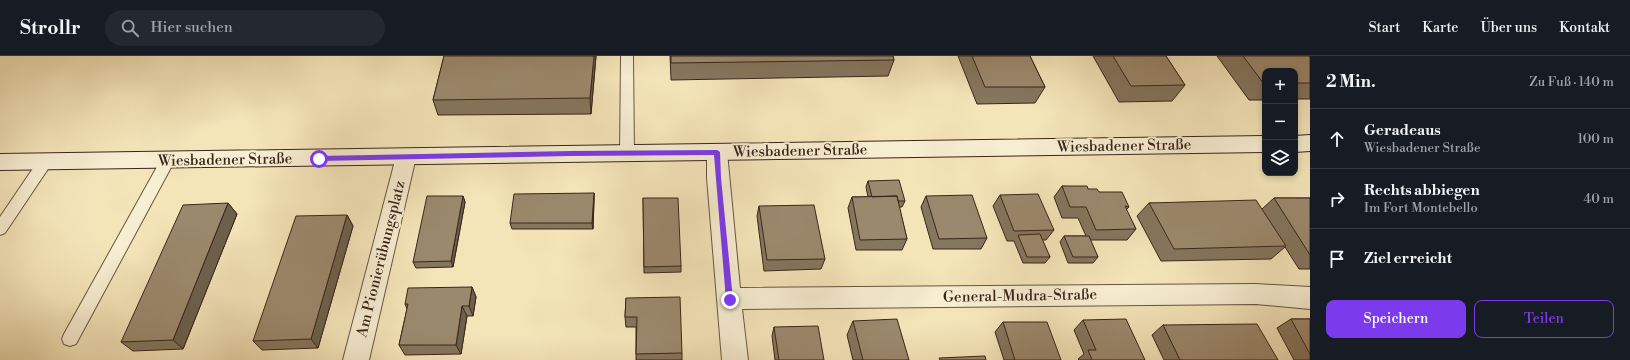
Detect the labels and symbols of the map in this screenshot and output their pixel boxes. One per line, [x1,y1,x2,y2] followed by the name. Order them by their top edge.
[1056,135,1191,157] street label: Wiesbadener Straße
[732,140,867,162] street label: Wiesbadener Straße
[157,149,292,171] street label: Wiesbadener Straße
[310,150,328,168] route start
[352,179,410,340] street label: Am Pionierübungsplatz
[943,285,1097,307] street label: General-Mudra-Straße
[721,291,739,309] route end

